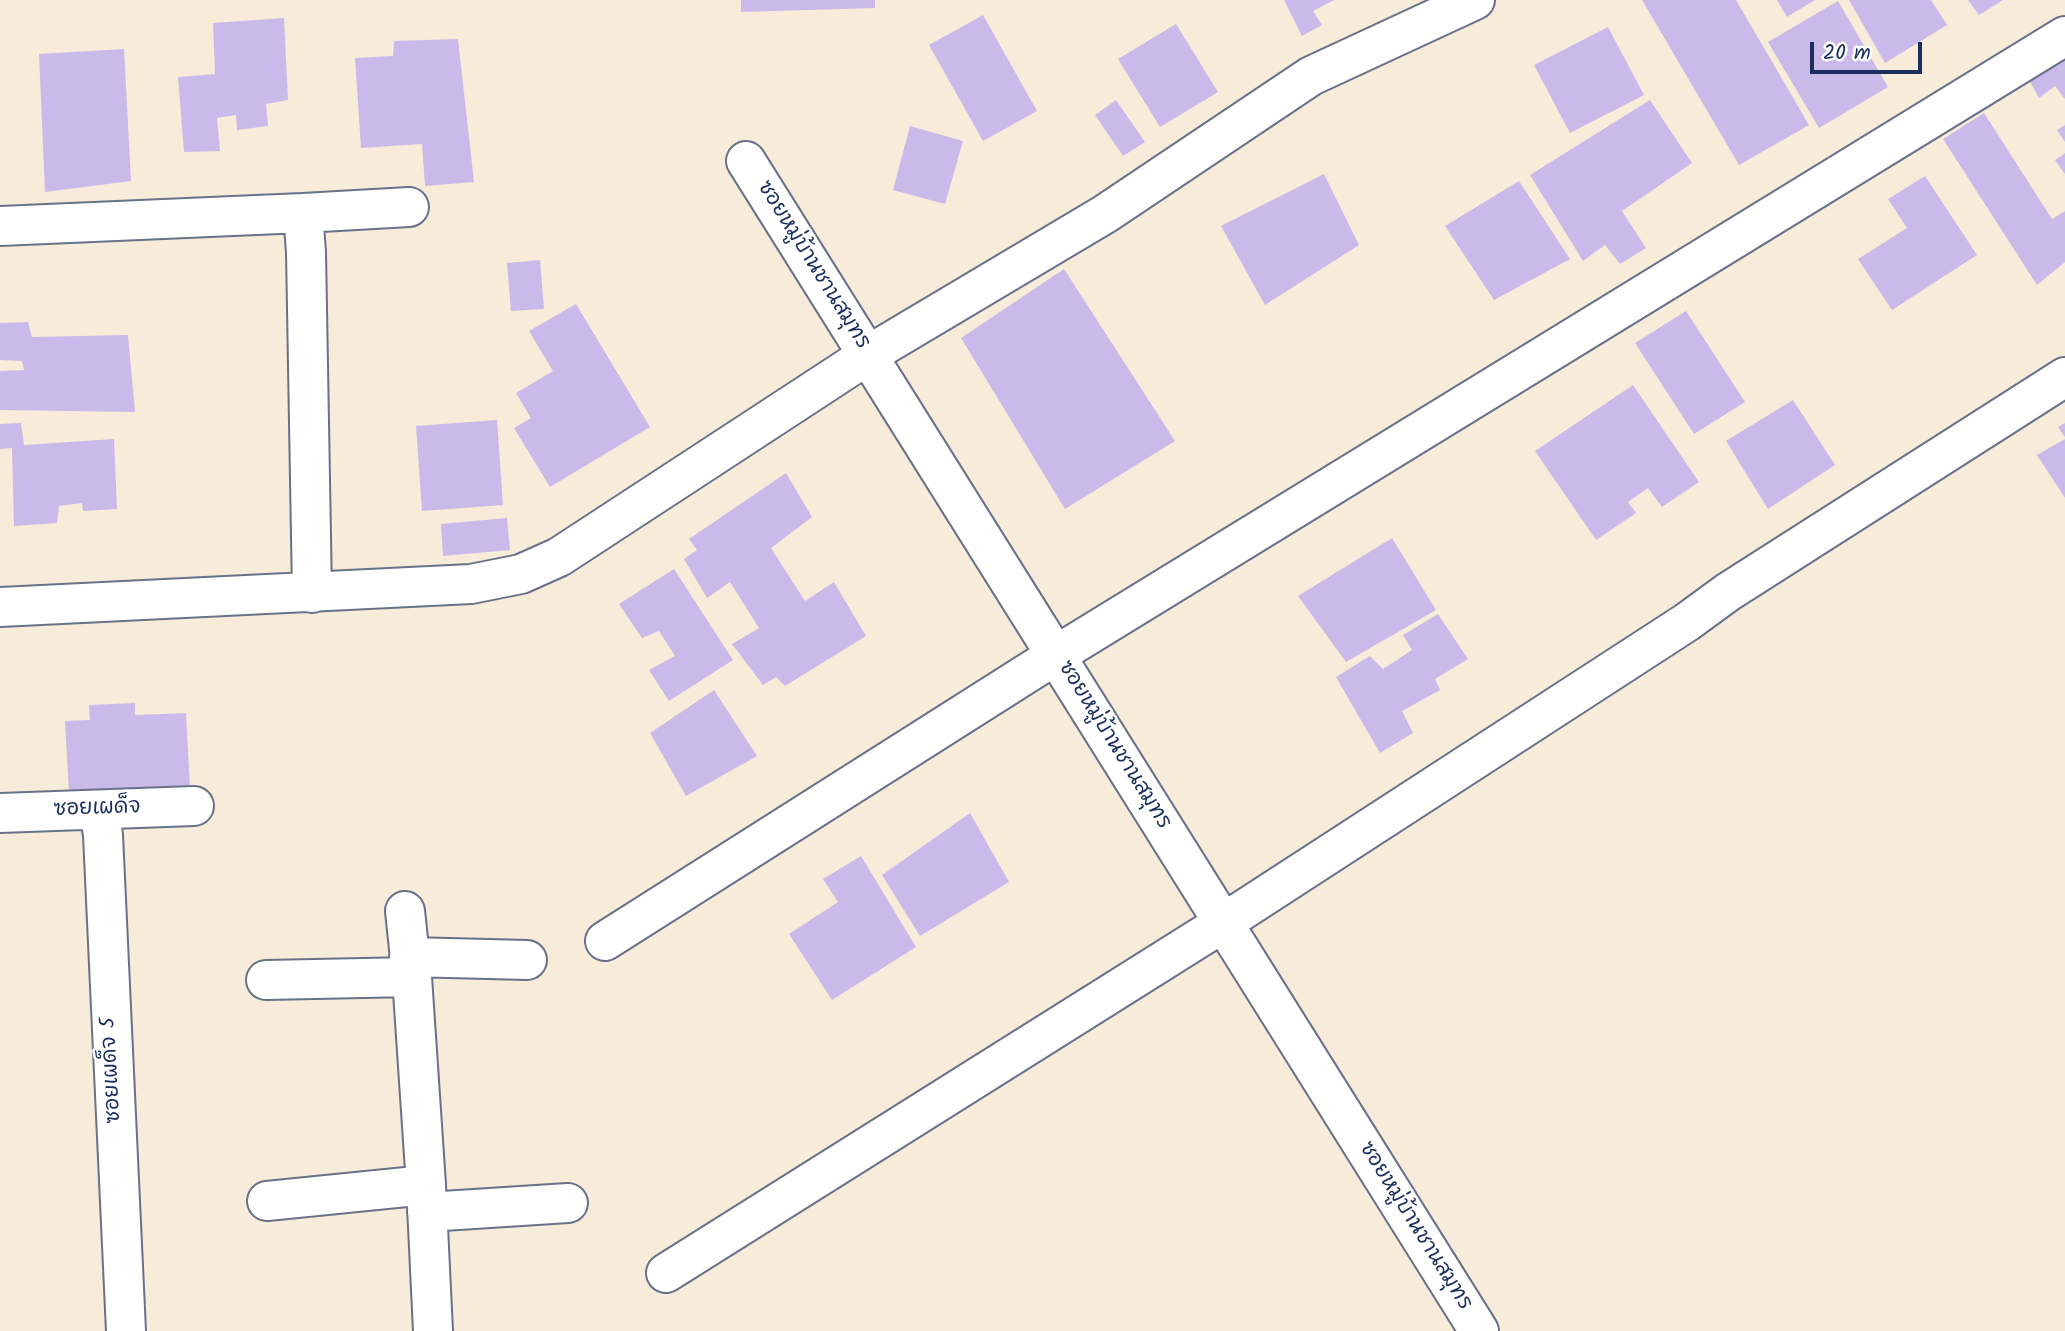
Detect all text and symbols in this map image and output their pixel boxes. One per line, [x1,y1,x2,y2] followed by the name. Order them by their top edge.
[1813,28,1925,72] scale bar
[1823,37,1871,70] text: 20 m
[750,177,874,355] street label: ซอยหมู่บ้านชานสมุทร
[1051,657,1175,835] street label: ซอยหมู่บ้านชานสมุทร
[53,796,141,824] street label: ซอยเผด็จ
[98,1016,128,1124] street label: ซอยเผด็จ 5
[1352,1138,1476,1316] street label: ซอยหมู่บ้านชานสมุทร

